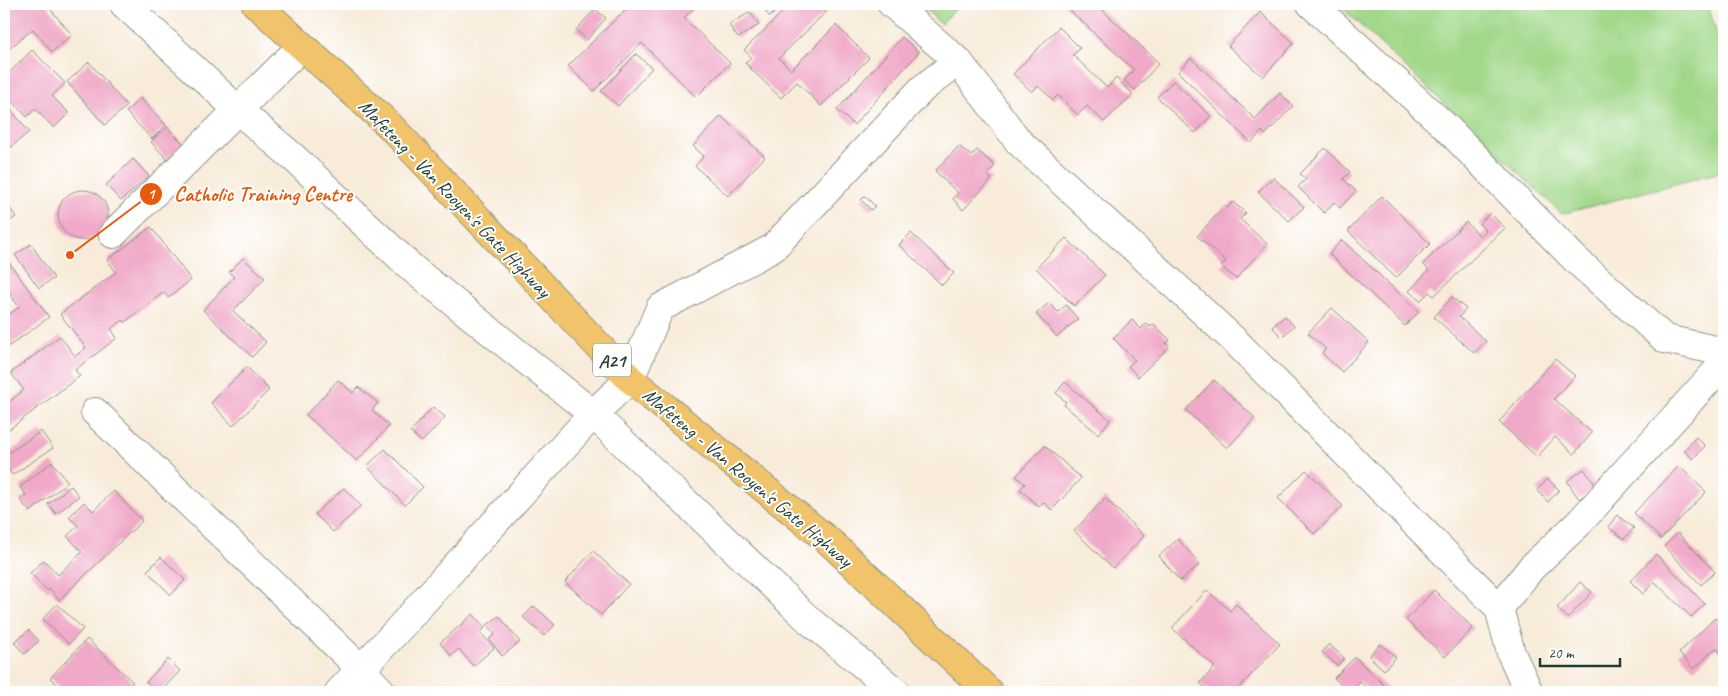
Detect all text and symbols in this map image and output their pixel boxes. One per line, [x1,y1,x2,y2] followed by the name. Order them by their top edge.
[353,94,558,304] street label: Mafeteng - Van Rooyen's Gate Highway
[139,176,361,212] callout: Catholic Training Centre
[174,181,354,207] text: Catholic Training Centre
[148,185,157,204] text: 1
[593,344,631,376] road number: A21
[638,382,859,574] street label: Mafeteng - Van Rooyen's Gate Highway
[1540,636,1620,668] scale bar
[1548,644,1575,663] text: 20 m

